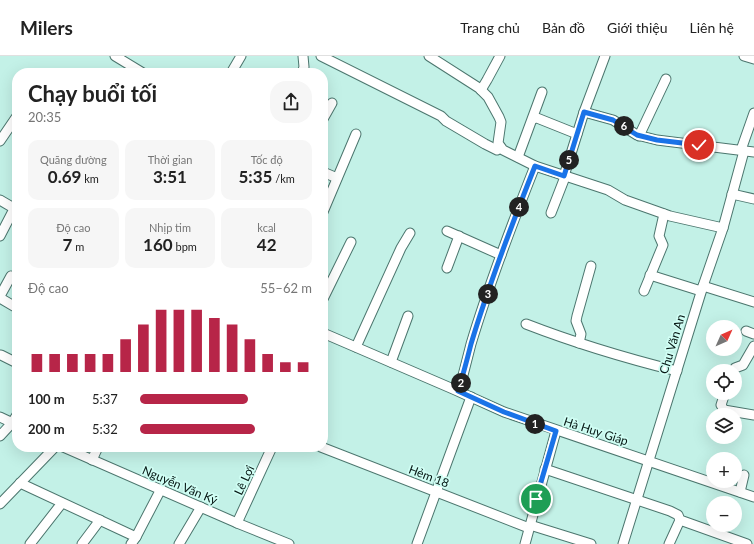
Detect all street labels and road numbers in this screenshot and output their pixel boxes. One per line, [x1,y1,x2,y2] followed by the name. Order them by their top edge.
[656,312,688,376] street label: Chu Văn An
[562,414,630,449] street label: Hà Huy Giáp
[407,461,451,491] street label: Hẻm 18
[140,462,221,508] street label: Nguyễn Văn Ký
[231,463,257,497] street label: Lê Lợi

